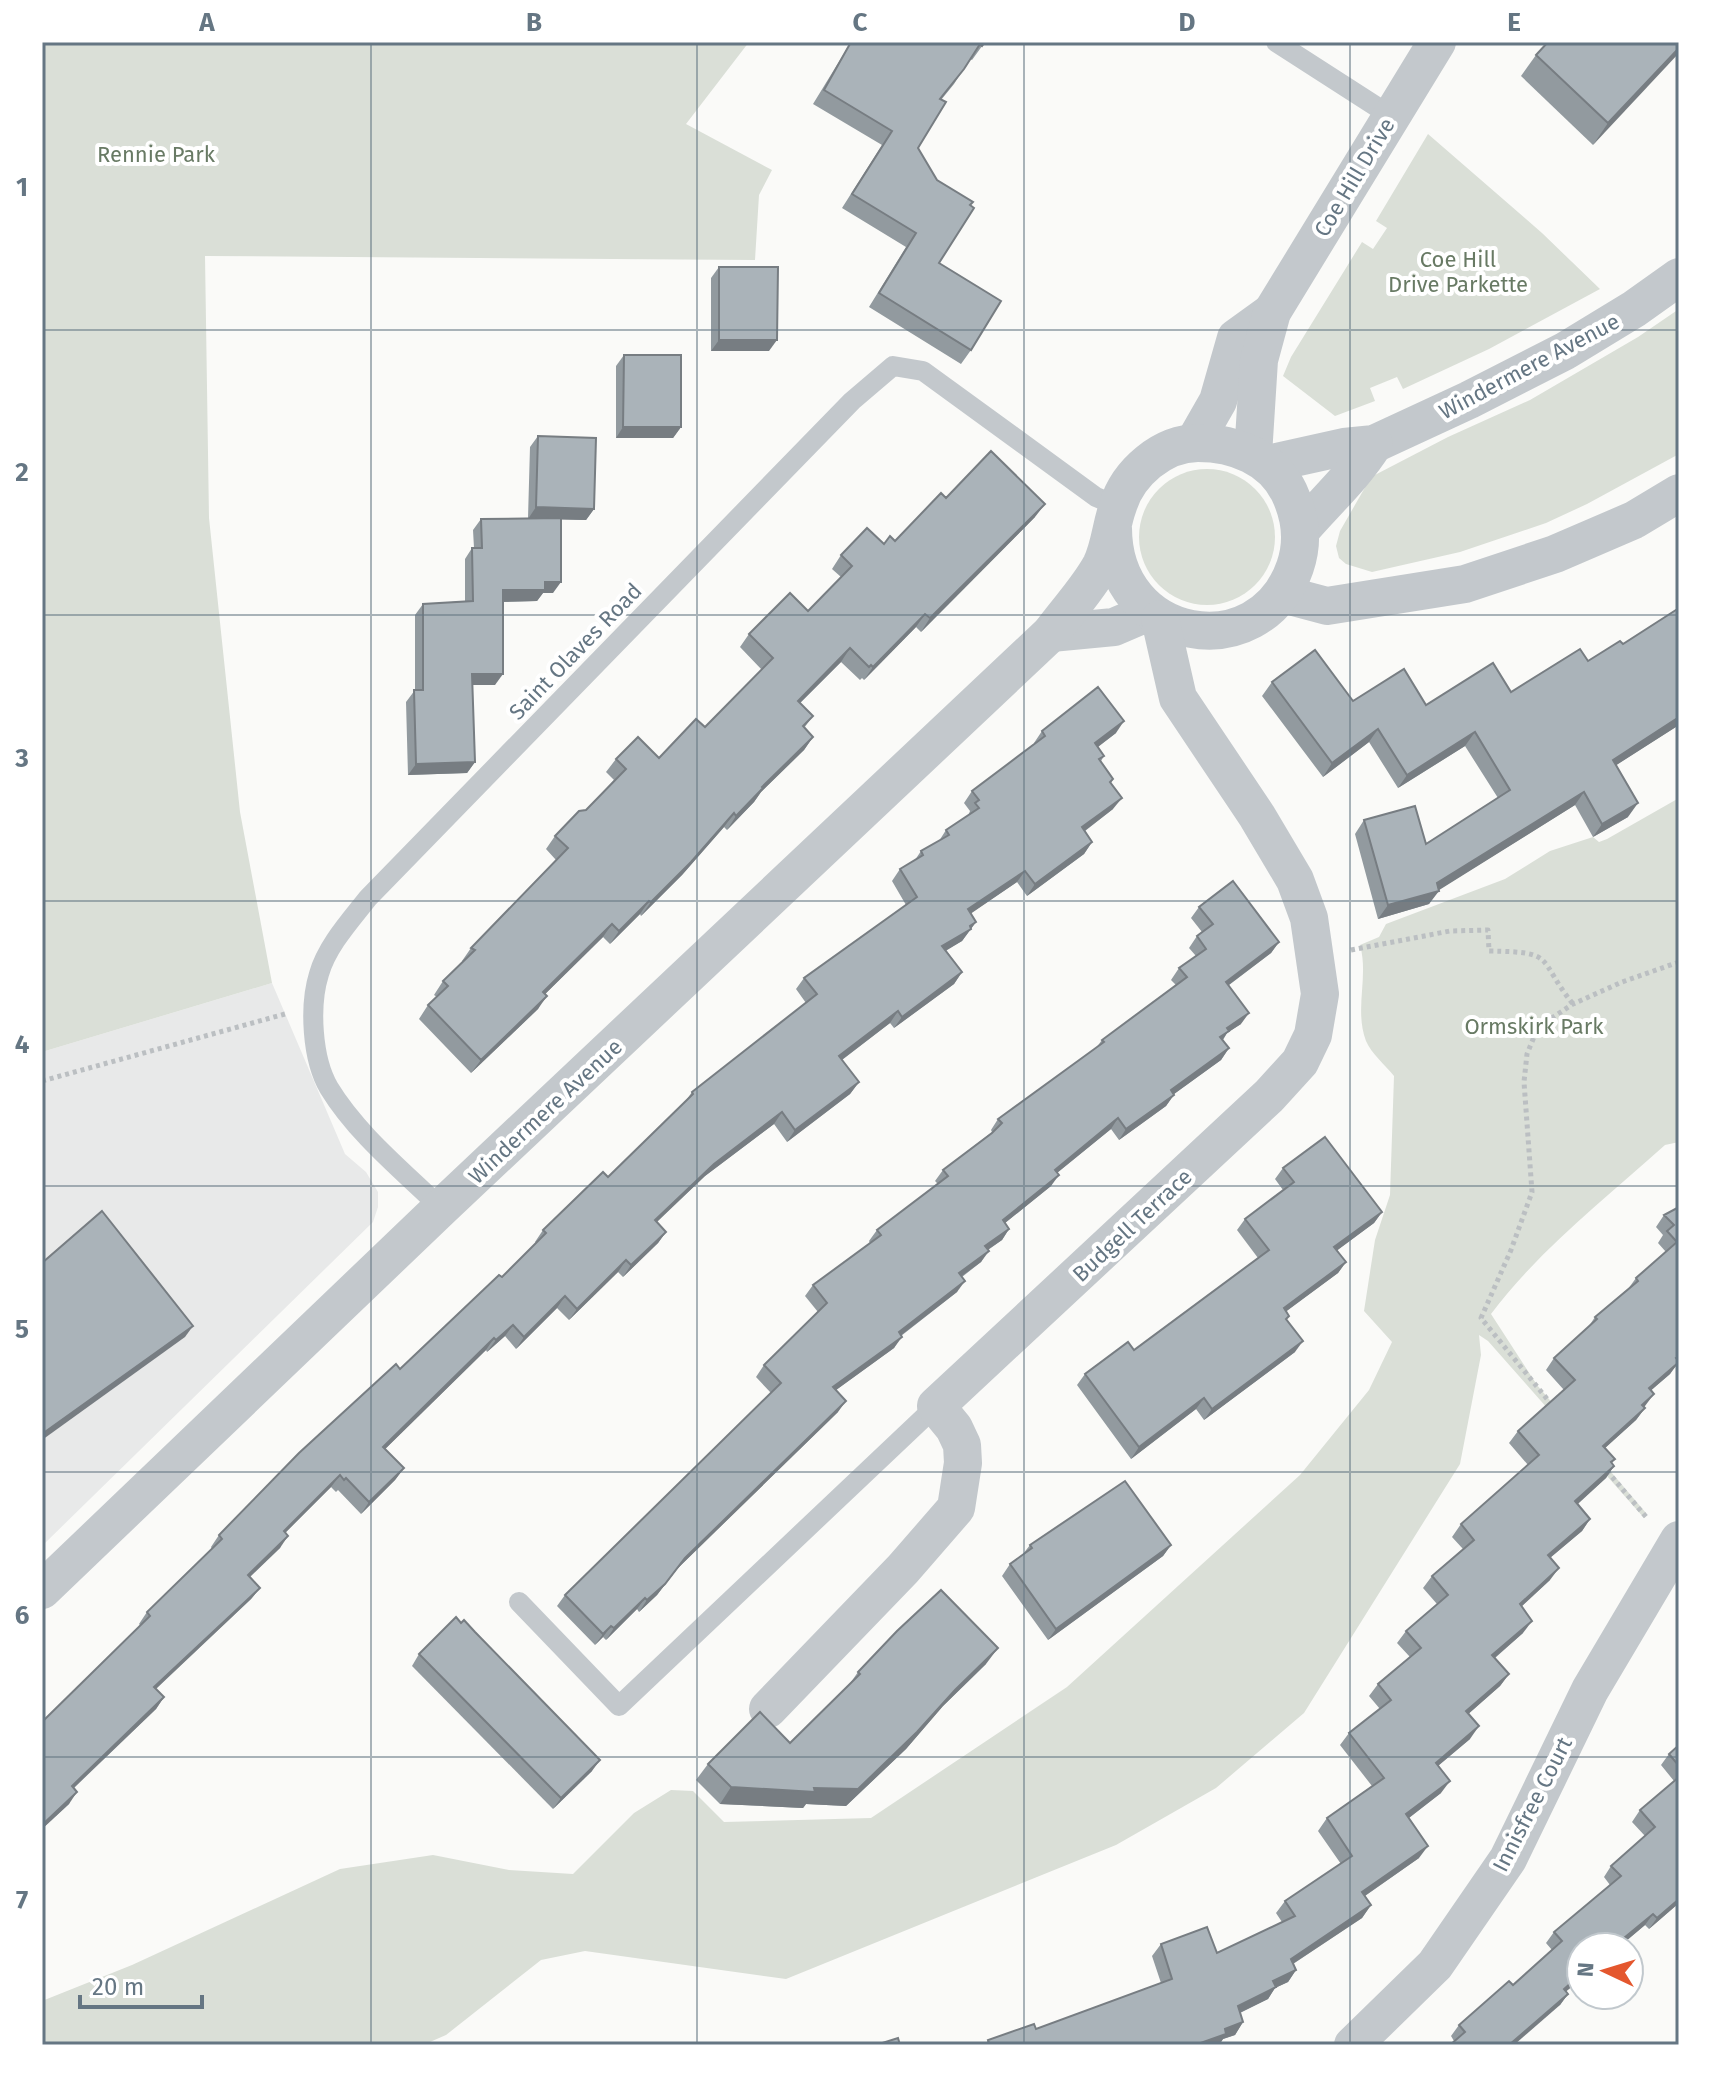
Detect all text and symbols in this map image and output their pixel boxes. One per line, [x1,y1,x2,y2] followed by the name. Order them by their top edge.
[198,7,215,38] text: A
[526,7,542,38] text: B
[853,7,868,38] text: C
[1179,7,1196,38] text: D
[1507,7,1521,38] text: E
[1308,113,1401,242] street label: Coe Hill Drive
[97,141,216,168] park label: Rennie Park
[16,172,28,203] text: 1
[1388,246,1528,298] park label: Coe Hill Drive Parkette
[1434,307,1624,425] street label: Windermere Avenue
[15,457,29,488] text: 2
[503,577,647,725] street label: Saint Olaves Road
[14,743,29,774] text: 3
[1464,1013,1604,1040] park label: Ormskirk Park
[15,1029,30,1060] text: 4
[463,1033,628,1190] street label: Windermere Avenue
[1067,1163,1198,1288] street label: Budgell Terrace
[15,1314,29,1345] text: 5
[15,1600,30,1631] text: 6
[1487,1732,1578,1876] street label: Innisfree Court
[16,1885,28,1916] text: 7
[1565,1931,1645,2011] north arrow
[80,1959,202,2009] scale bar
[1572,1961,1600,1978] text: N
[92,1973,144,2001] text: 20 m

